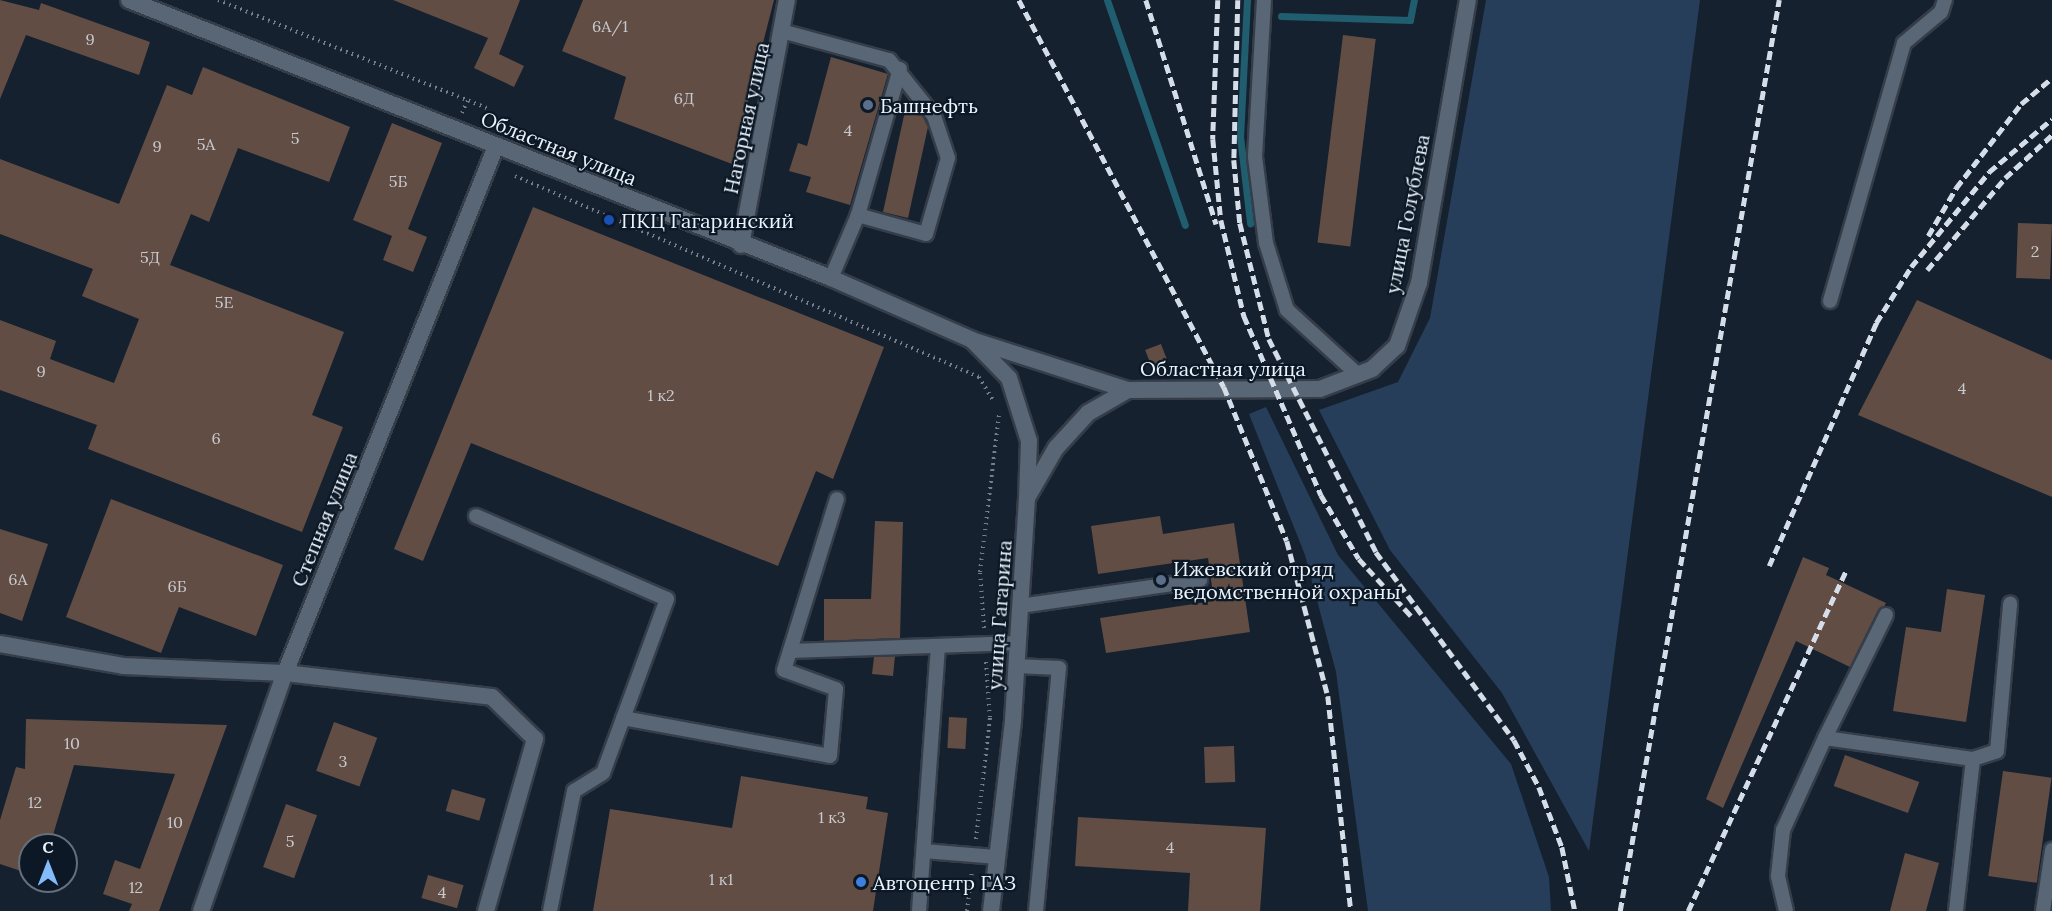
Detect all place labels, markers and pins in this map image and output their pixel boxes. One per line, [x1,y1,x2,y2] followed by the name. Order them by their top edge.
[880,93,978,117] place label: Башнефть
[861,98,875,112] marker: Башнефть
[621,208,794,232] place label: ПКЦ Гагаринский
[602,213,616,227] marker: ПКЦ Гагаринский
[1173,556,1401,603] place label: Ижевский отряд ведомственной охраны
[1154,573,1168,587] marker: Ижевский отряд ведомственной охраны
[873,870,1016,894] place label: Автоцентр ГАЗ
[854,875,868,889] marker: Автоцентр ГАЗ

